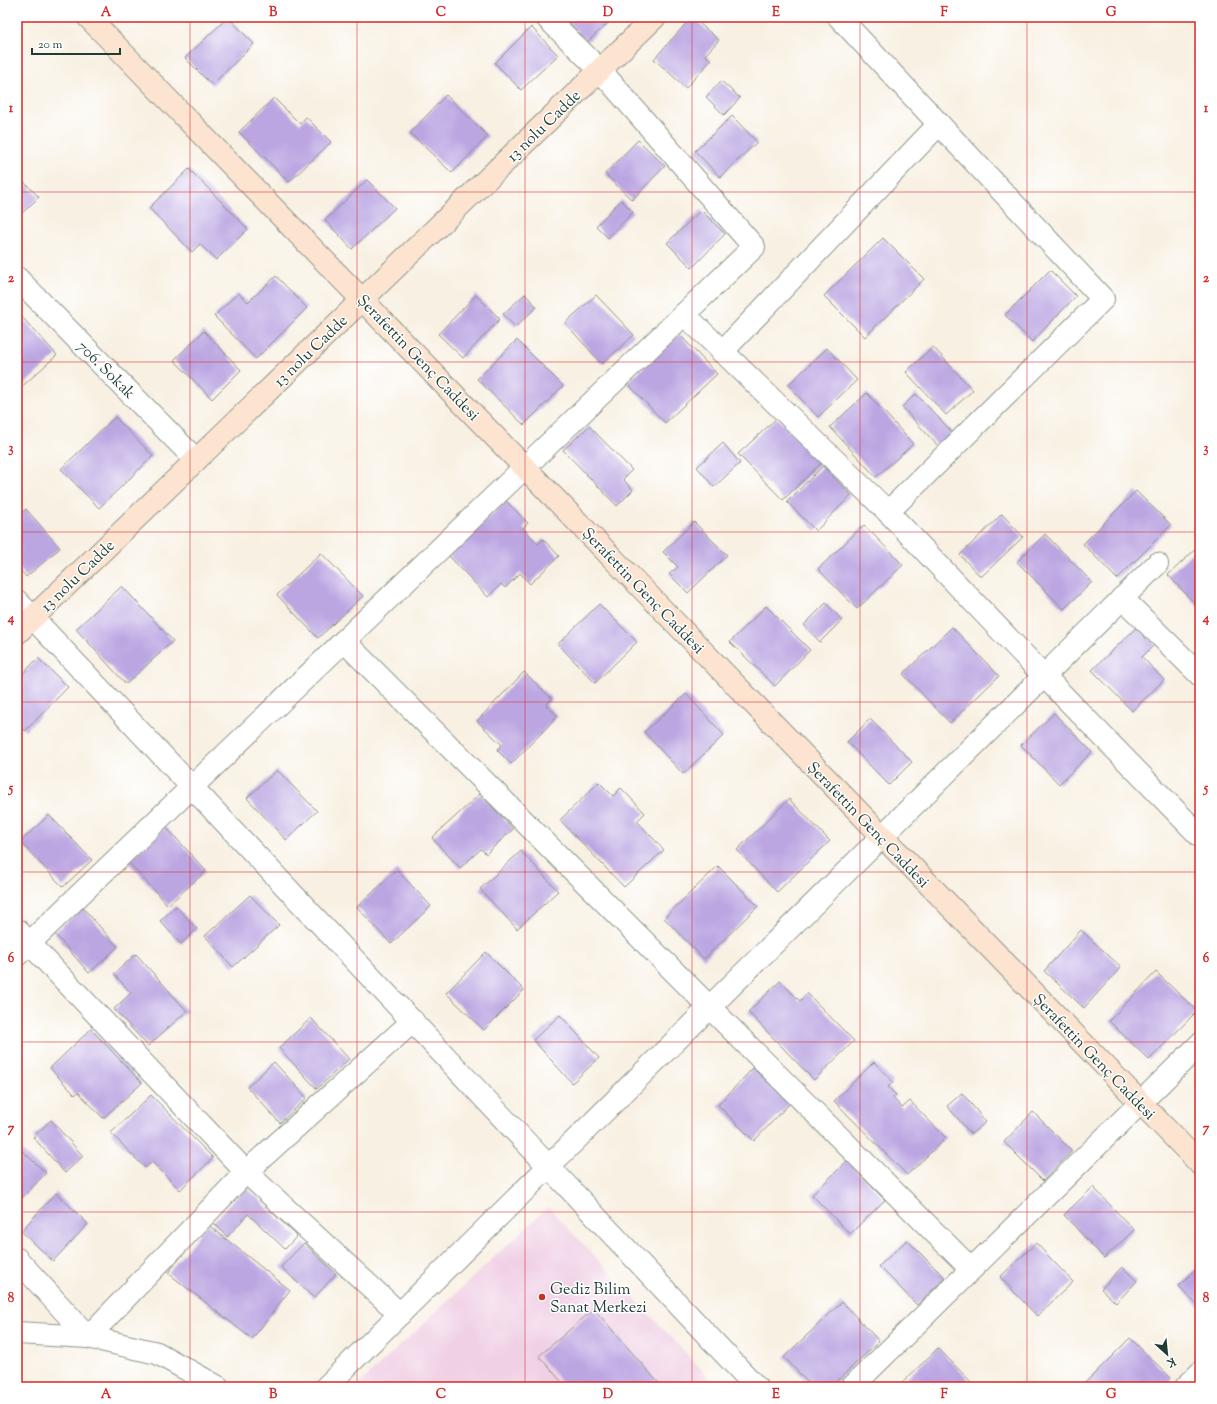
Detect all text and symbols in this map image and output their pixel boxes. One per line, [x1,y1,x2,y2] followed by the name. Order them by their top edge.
[101,4,112,22] text: A
[269,4,278,22] text: B
[436,4,446,22] text: C
[603,4,613,22] text: D
[772,4,780,22] text: E
[940,4,948,22] text: F
[1106,4,1117,22] text: G
[32,30,120,56] scale bar
[38,36,63,54] text: 20 m
[502,85,587,168] street label: 13 nolu Cadde
[9,100,14,118] text: 1
[1204,100,1209,118] text: 1
[8,270,15,288] text: 2
[1203,270,1210,288] text: 2
[351,290,484,427] street label: Şerafettin Genç Caddesi
[269,310,354,393] street label: 13 nolu Cadde
[71,336,140,405] street label: 706. Sokak
[8,440,14,458] text: 3
[1203,440,1209,458] text: 3
[576,523,709,660] street label: Şerafettin Genç Caddesi
[36,535,121,618] street label: 13 nolu Cadde
[7,610,15,628] text: 4
[1202,610,1210,628] text: 4
[801,757,934,894] street label: Şerafettin Genç Caddesi
[8,780,14,798] text: 5
[1203,780,1209,798] text: 5
[8,950,15,968] text: 6
[1203,950,1210,968] text: 6
[1027,989,1160,1126] street label: Şerafettin Genç Caddesi
[8,1120,15,1138] text: 7
[1203,1120,1210,1138] text: 7
[550,1279,647,1320] place label: Gediz Bilim Sanat Merkezi
[8,1290,15,1308] text: 8
[1203,1290,1210,1308] text: 8
[537,1292,547,1302] marker: Gediz Bilim Sanat Merkezi
[1147,1334,1187,1374] north arrow
[1164,1353,1179,1371] text: K
[101,1386,112,1404] text: A
[269,1386,278,1404] text: B
[436,1386,446,1404] text: C
[603,1386,613,1404] text: D
[772,1386,780,1404] text: E
[940,1386,948,1404] text: F
[1106,1386,1117,1404] text: G

